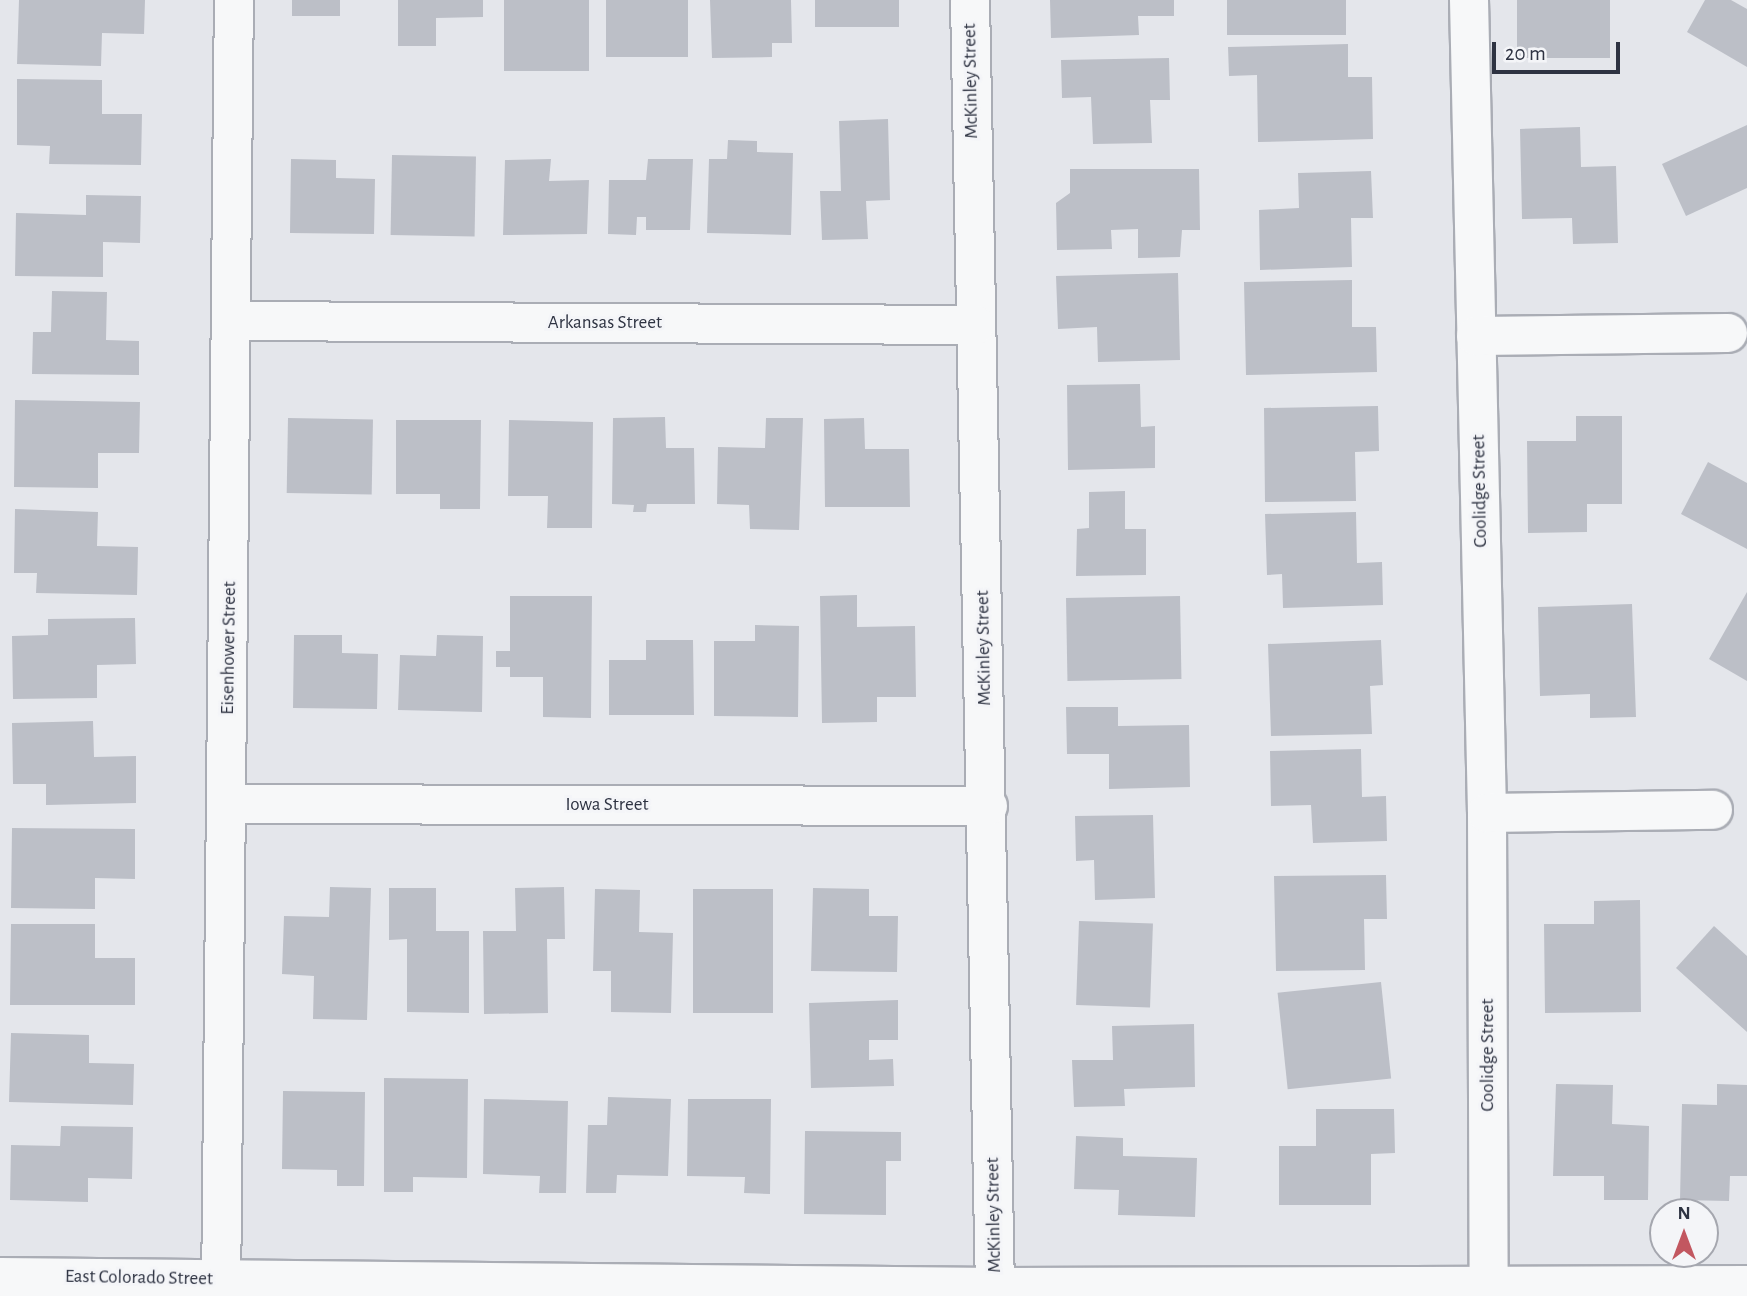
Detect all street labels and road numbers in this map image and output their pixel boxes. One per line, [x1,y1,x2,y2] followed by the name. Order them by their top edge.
[959,23,983,139] street label: McKinley Street
[548,312,662,334] street label: Arkansas Street
[1468,434,1492,548] street label: Coolidge Street
[216,581,242,715] street label: Eisenhower Street
[972,590,996,706] street label: McKinley Street
[566,794,648,816] street label: Iowa Street
[1477,998,1499,1112] street label: Coolidge Street
[982,1157,1006,1273] street label: McKinley Street
[65,1265,213,1291] street label: East Colorado Street

